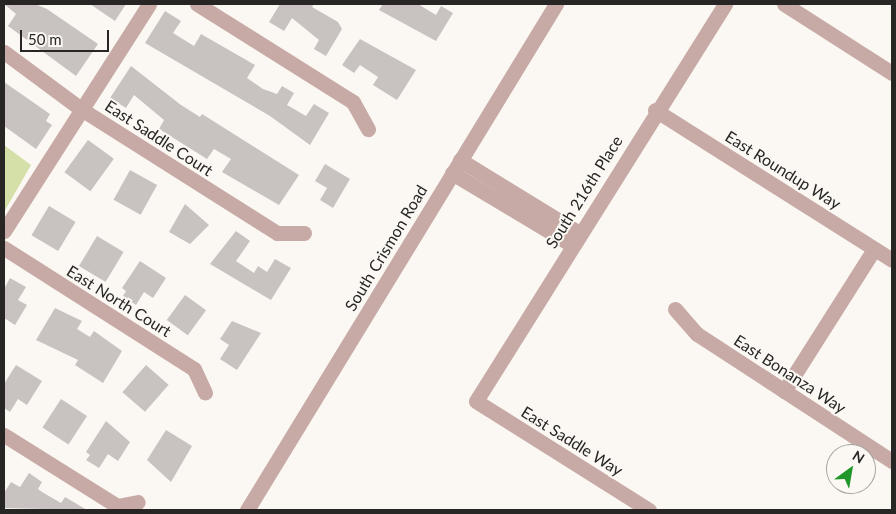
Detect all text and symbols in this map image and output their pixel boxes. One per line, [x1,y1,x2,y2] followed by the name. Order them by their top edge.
[22,20,111,52] scale bar
[28,30,62,48] text: 50 m
[101,96,217,180] street label: East Saddle Court
[722,127,844,213] street label: East Roundup Way
[542,132,626,252] street label: South 216th Place
[341,182,431,314] street label: South Crismon Road
[63,261,175,341] street label: East North Court
[730,331,850,417] street label: East Bonanza Way
[518,402,626,480] street label: East Saddle Way
[826,444,876,494] north arrow
[850,447,868,467] text: N

